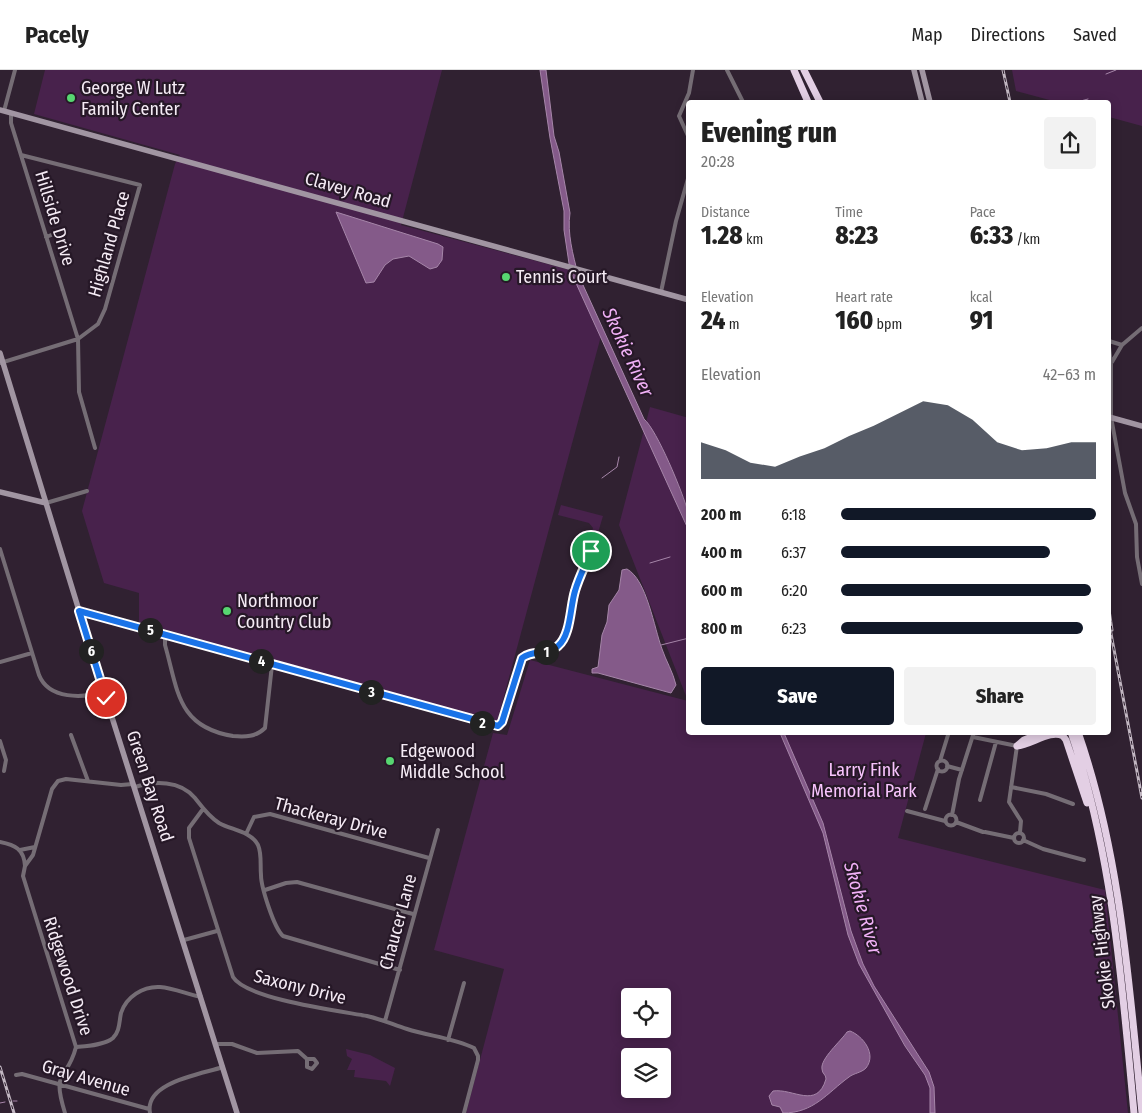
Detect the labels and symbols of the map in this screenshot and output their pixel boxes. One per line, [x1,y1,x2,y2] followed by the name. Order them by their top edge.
[81,77,185,120] place label: George W Lutz Family Center
[65,92,77,104] marker: George W Lutz Family Center
[302,167,394,213] street label: Clavey Road
[30,168,80,268] street label: Hillside Drive
[83,188,135,300] street label: Highland Place
[516,266,608,288] place label: Tennis Court
[500,271,512,283] marker: Tennis Court
[597,303,659,401] water label: Skokie River
[570,530,612,572] pin
[237,590,331,633] place label: Northmoor Country Club
[221,605,233,617] marker: Northmoor Country Club
[138,618,162,642] pin: 5
[78,638,104,664] pin: 6
[534,640,558,664] pin: 1
[248,648,274,674] pin: 4
[85,677,127,719] pin
[358,680,384,704] pin: 3
[470,710,494,736] pin: 2
[122,728,178,844] street label: Green Bay Road
[400,740,504,783] place label: Edgewood Middle School
[384,755,396,767] marker: Edgewood Middle School
[811,759,917,802] park label: Larry Fink Memorial Park
[272,792,390,844] street label: Thackeray Drive
[839,858,888,958] water label: Skokie River
[375,871,421,972] street label: Chaucer Lane
[1084,894,1120,1010] street label: Skokie Highway
[38,914,98,1038] street label: Ridgewood Drive
[251,965,349,1009] street label: Saxony Drive
[39,1055,133,1101] street label: Gray Avenue

